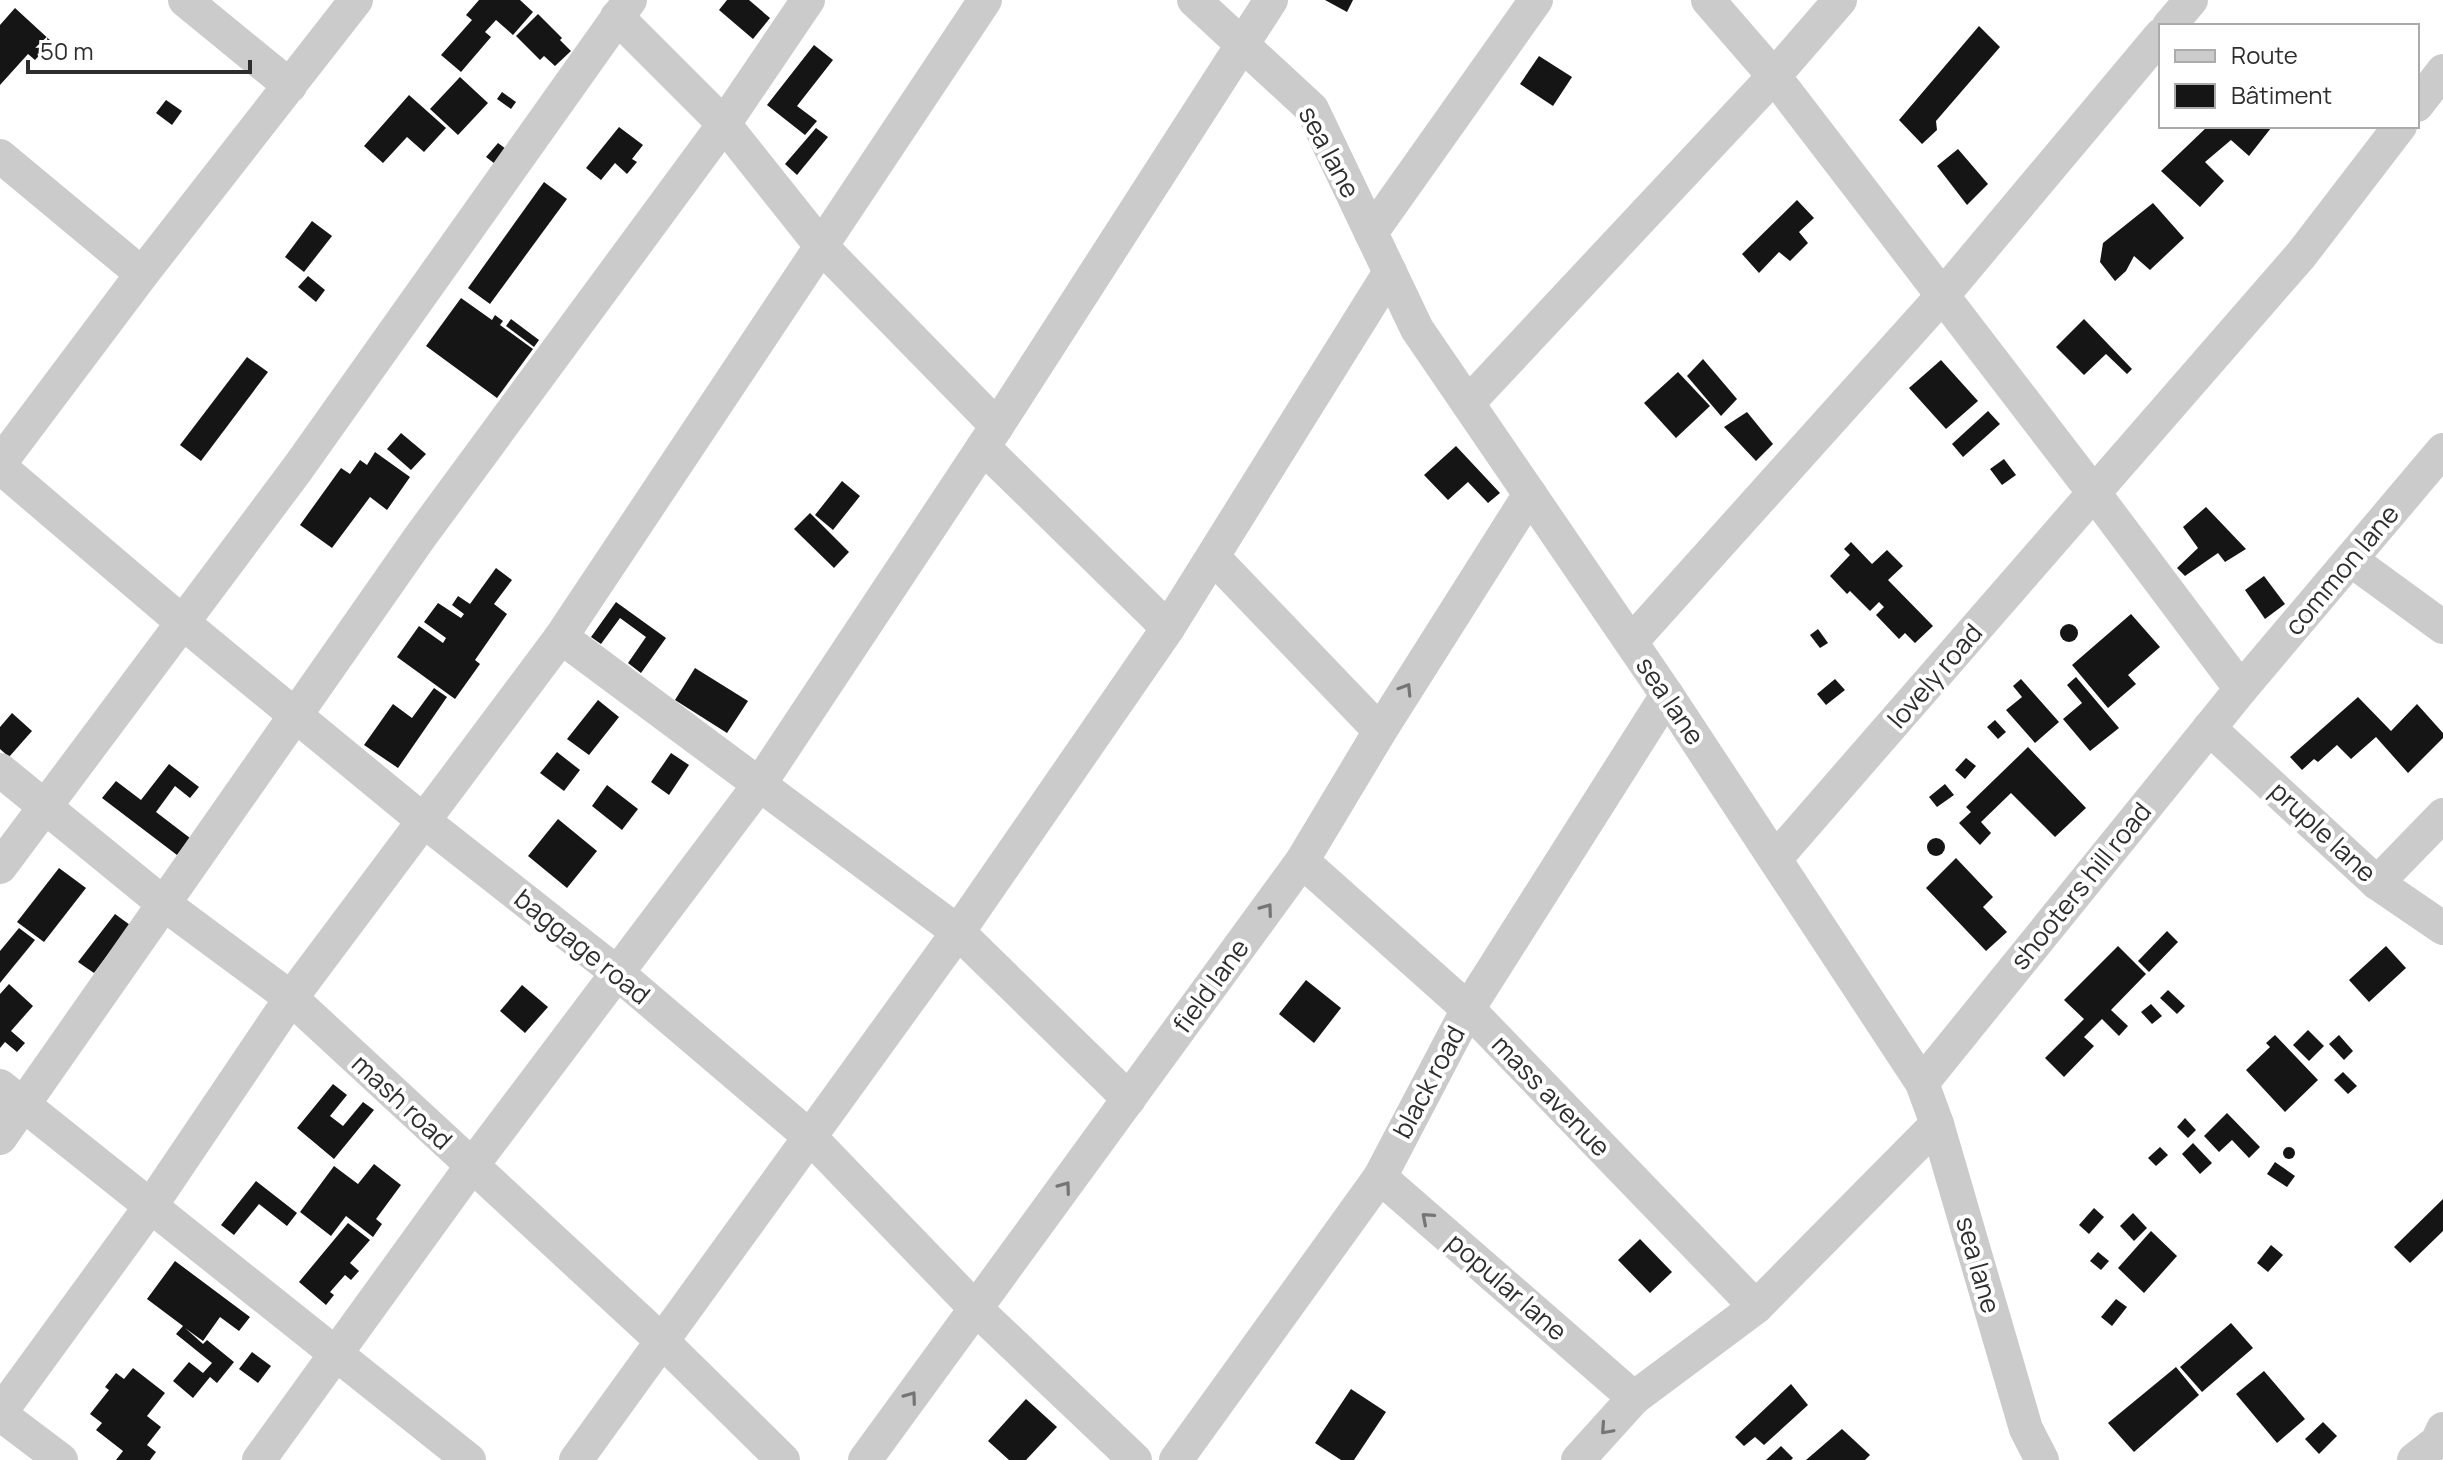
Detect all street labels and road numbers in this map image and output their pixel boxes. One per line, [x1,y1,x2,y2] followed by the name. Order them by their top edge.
[1291,99,1369,204] street label: sea lane
[2276,496,2407,642] street label: common lane
[1879,615,1990,736] street label: lovely road
[1628,649,1714,752] street label: sea lane
[2263,773,2385,890] street label: pruple lane
[2001,794,2159,977] street label: shooters hill road
[507,880,658,1012] street label: baggage road
[1164,931,1257,1040] street label: field lane
[1383,1019,1473,1144] street label: black road
[1484,1027,1619,1164] street label: mass avenue
[345,1045,461,1157] street label: mash road
[1948,1212,2010,1317] street label: sea lane
[1440,1224,1575,1348] street label: popular lane

